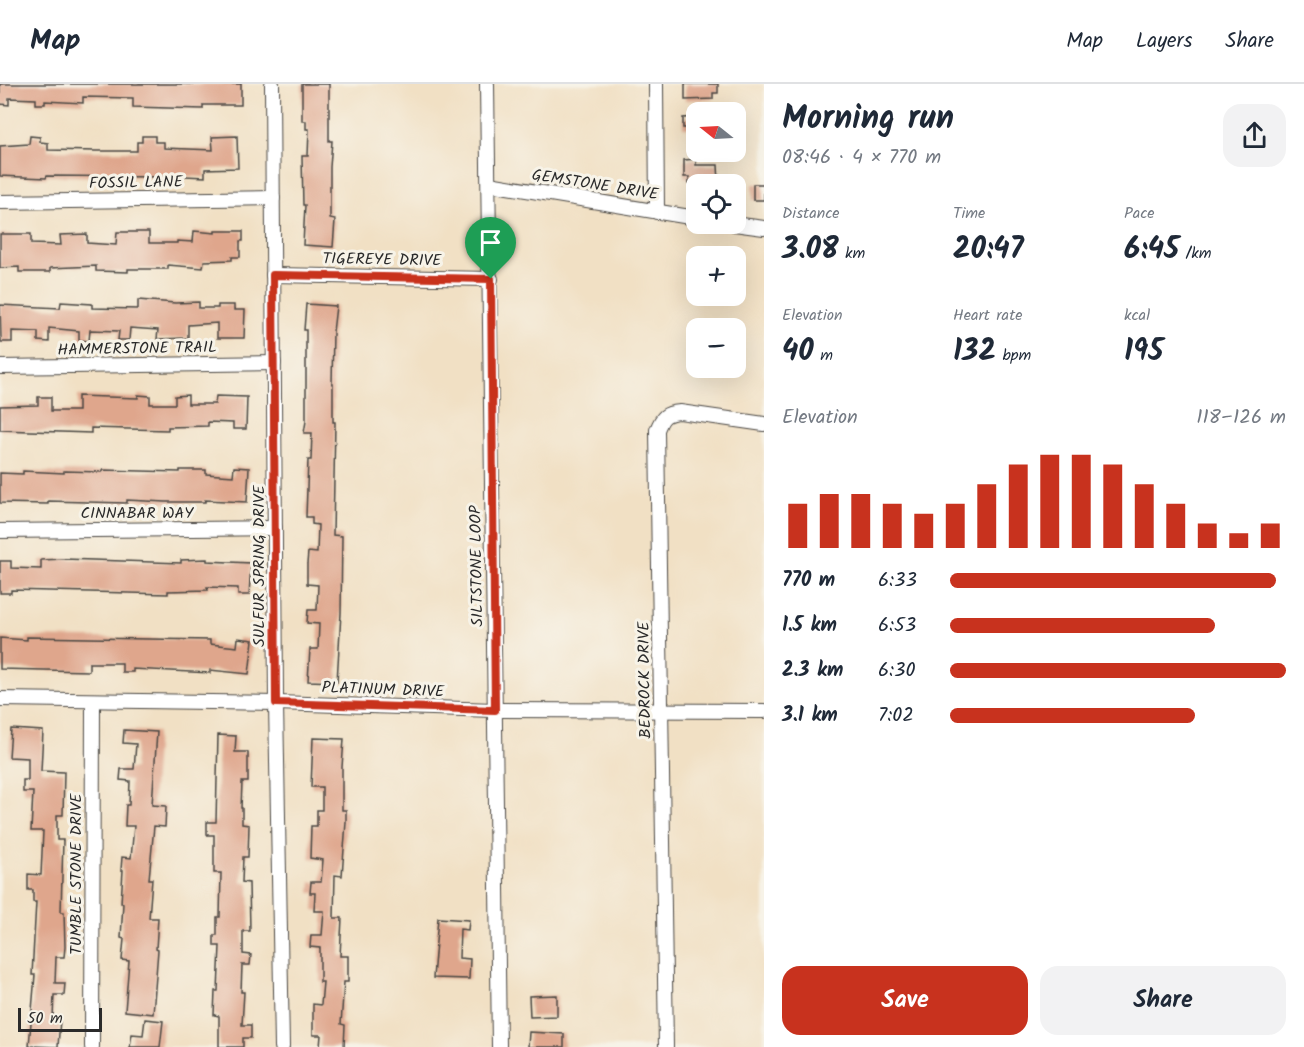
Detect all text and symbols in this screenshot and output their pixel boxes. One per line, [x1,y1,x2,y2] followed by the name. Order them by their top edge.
[30,19,81,64] text: Map
[1066,25,1103,58] text: Map
[1136,25,1192,58] text: Layers
[1225,25,1274,58] text: Share
[782,93,954,146] text: Morning run
[686,102,746,162] north arrow
[686,102,746,378] map controls
[1223,104,1286,167] button: share
[782,142,941,174] text: 08:46 · 4 × 770 m
[530,163,661,207] street label: GEMSTONE DRIVE
[89,170,184,196] street label: FOSSIL LANE
[686,174,746,234] button: locate
[782,201,840,226] text: Distance
[953,201,985,226] text: Time
[1124,201,1155,226] text: Pace
[465,217,516,279] pin
[474,226,507,259] icon: arrive
[782,226,839,274] text: 3.08
[953,226,1024,274] text: 20:47
[1124,226,1179,274] text: 6:45
[839,241,865,266] text: km
[1179,241,1212,266] text: /km
[322,246,442,274] street label: TIGEREYE DRIVE
[686,246,746,306] button: +
[782,303,843,328] text: Elevation
[953,303,1023,328] text: Heart rate
[1124,303,1150,328] text: kcal
[686,318,746,378] button: −
[782,328,814,376] text: 40
[953,328,996,376] text: 132
[1124,328,1163,376] text: 195
[57,335,217,363] street label: HAMMERSTONE TRAIL
[814,343,833,368] text: m
[996,343,1031,368] text: bpm
[782,402,858,434] text: Elevation
[1196,402,1286,434] text: 118–126 m
[247,485,272,647] street label: SULFUR SPRING DRIVE
[80,501,194,526] street label: CINNABAR WAY
[463,505,491,627] street label: SILTSTONE LOOP
[782,565,835,597] text: 770 m
[878,565,917,597] text: 6:33
[782,610,837,642] text: 1.5 km
[878,610,916,642] text: 6:53
[631,621,659,739] street label: BEDROCK DRIVE
[782,655,843,687] text: 2.3 km
[878,655,915,687] text: 6:30
[321,675,445,705] street label: PLATINUM DRIVE
[782,700,838,732] text: 3.1 km
[878,700,914,732] text: 7:02
[64,793,89,955] street label: TUMBLE STONE DRIVE
[782,966,1028,1035] button: Save
[1040,966,1286,1035] button: Share
[18,1005,102,1032] scale bar
[27,1006,63,1031] text: 50 m

